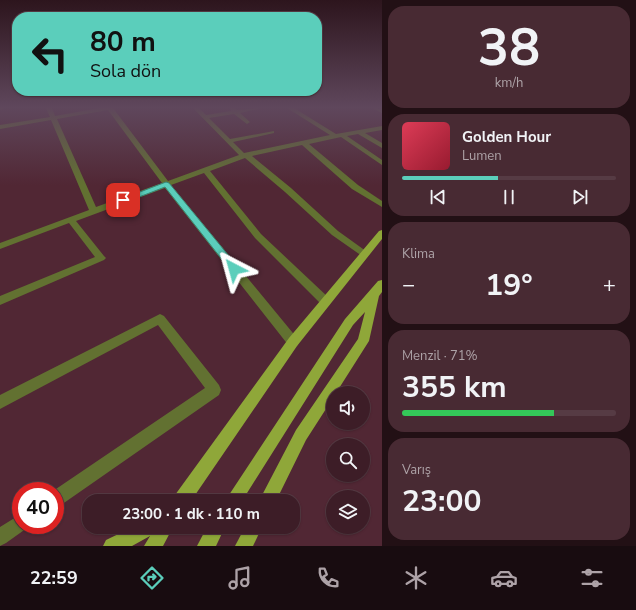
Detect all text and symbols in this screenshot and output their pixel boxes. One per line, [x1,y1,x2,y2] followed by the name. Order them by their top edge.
[478,12,540,83] text: 38
[90,23,156,61] text: 80 m
[24,28,76,80] icon: left
[90,59,161,83] text: Sola dön
[495,74,523,92] text: km/h
[462,127,551,147] text: Golden Hour
[462,147,502,165] text: Lumen
[106,183,140,217] pin
[427,186,449,208] icon: previous
[498,186,520,208] icon: pause
[569,186,591,208] icon: next
[112,189,134,211] icon: arrive
[402,245,435,263] text: Klima
[213,248,255,290] position arrow
[485,265,533,306] text: 19°
[402,270,415,300] text: −
[603,270,616,300] text: +
[402,347,478,365] text: Menzil · 71%
[402,367,507,408] text: 355 km
[326,386,370,534] map controls
[326,386,370,430] button: sound
[326,438,370,482] button: search
[402,461,431,479] text: Varış
[402,481,481,522] text: 23:00
[12,482,64,534] speed limit sign: 40
[326,490,370,534] button: layers
[122,504,260,524] text: 23:00 · 1 dk · 110 m
[138,564,166,592] icon: directions
[226,564,254,592] icon: music
[314,564,342,592] icon: phone
[402,564,430,592] icon: climate
[490,564,518,592] icon: car
[578,564,606,592] icon: filters
[30,566,78,590] text: 22:59

